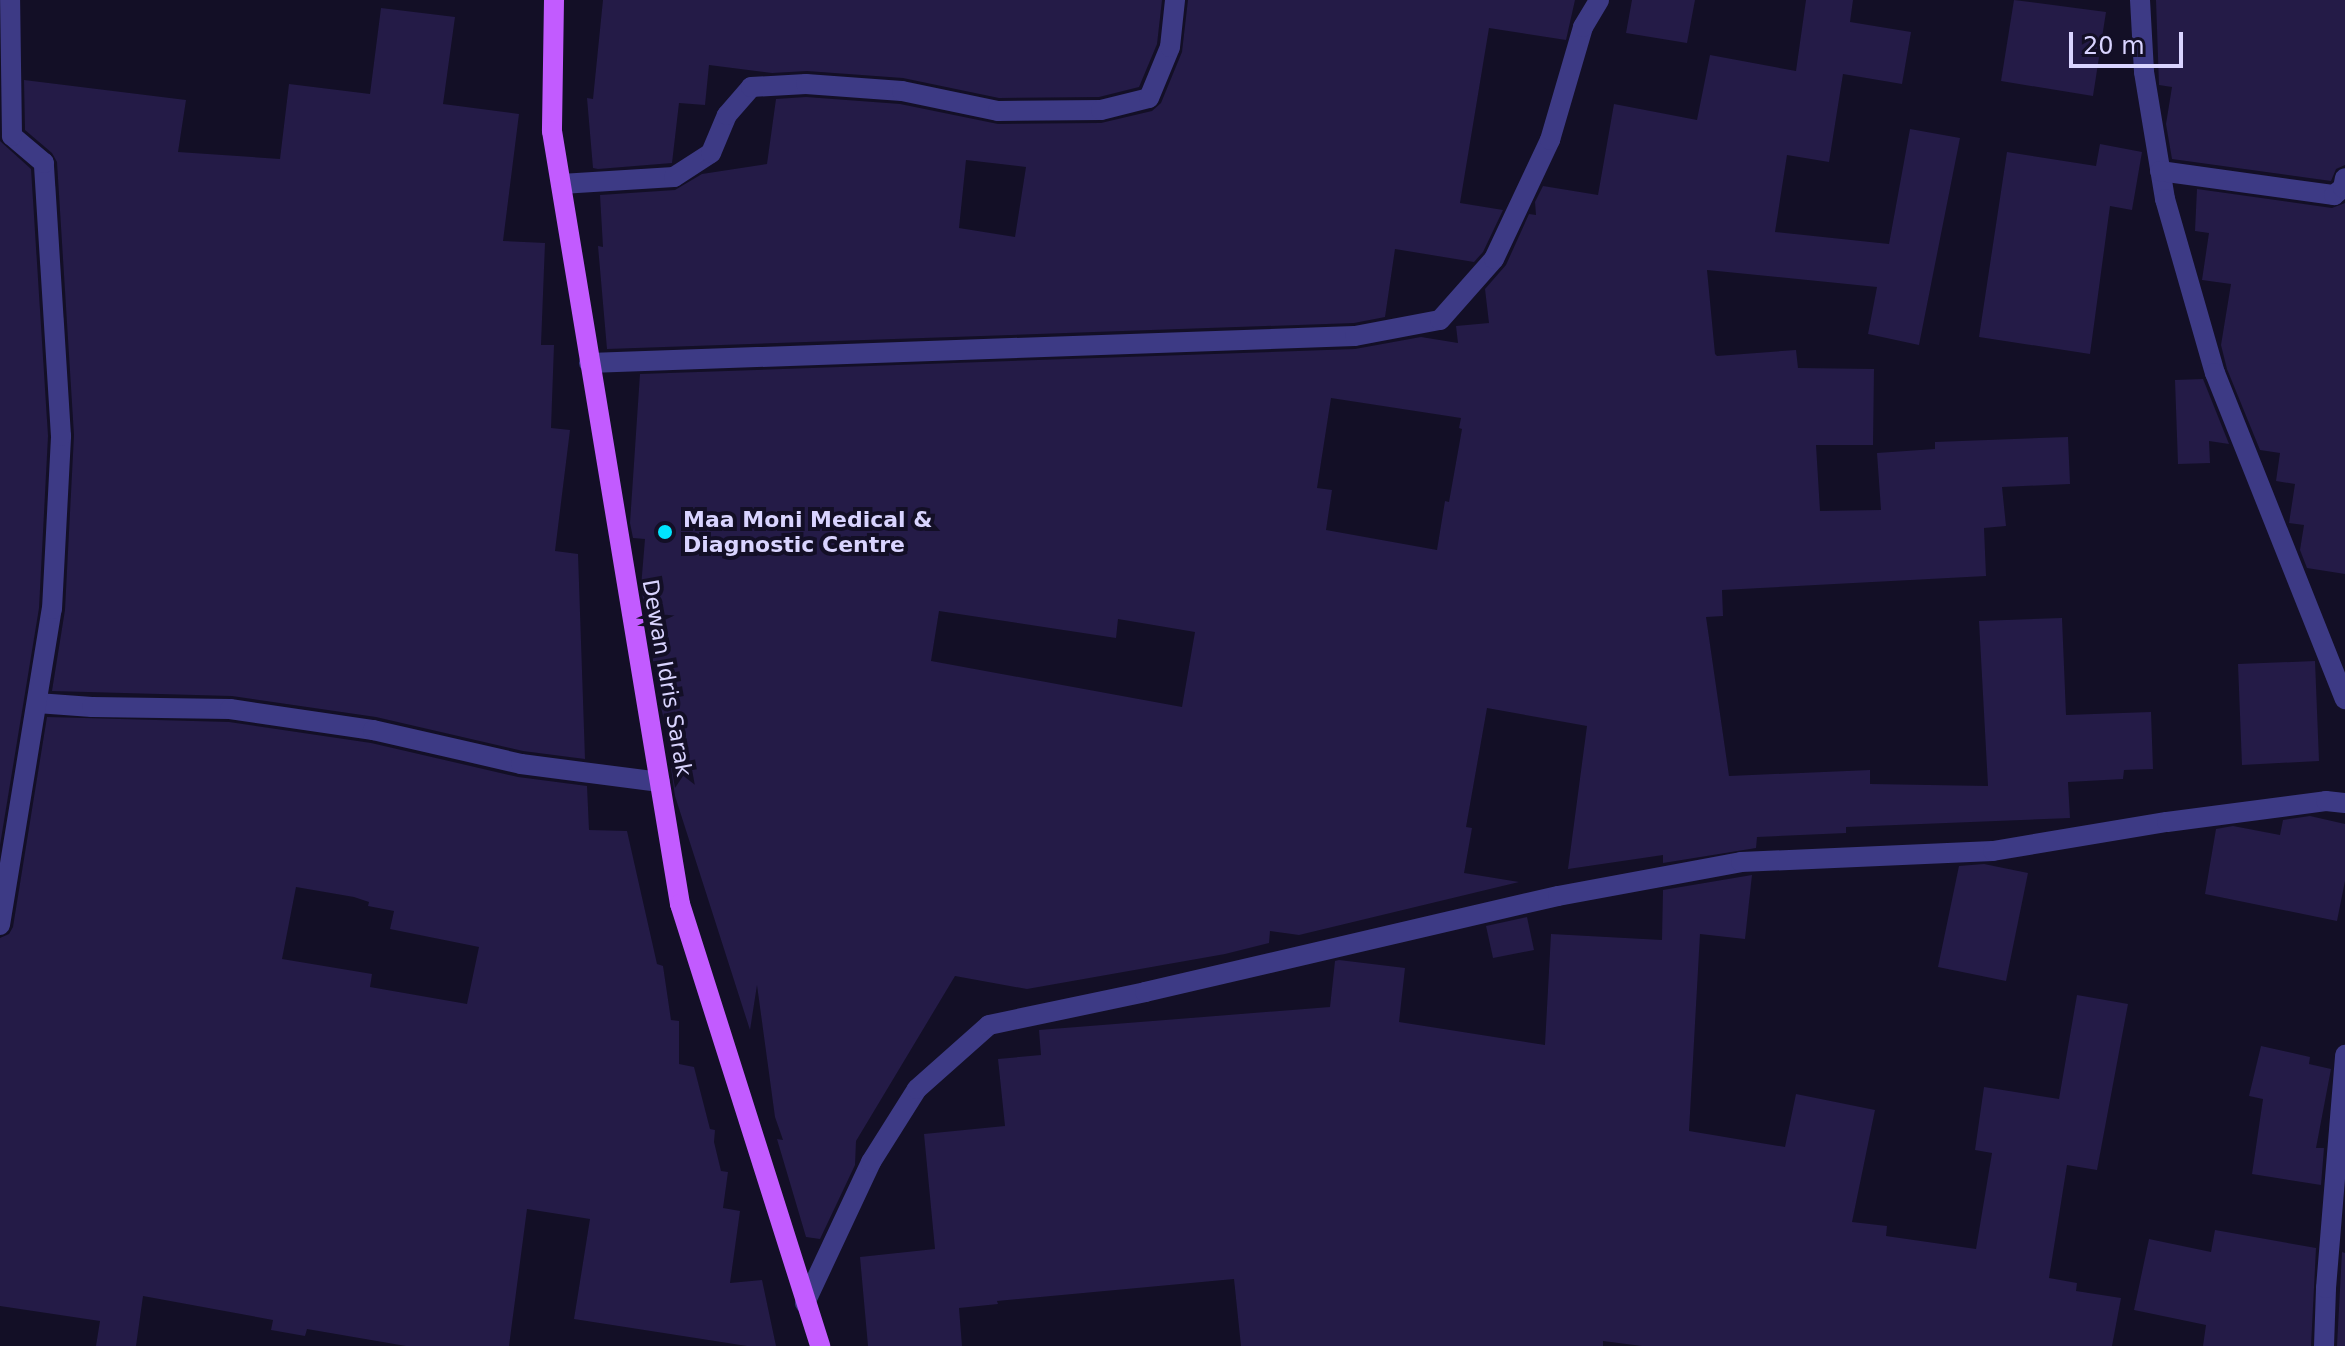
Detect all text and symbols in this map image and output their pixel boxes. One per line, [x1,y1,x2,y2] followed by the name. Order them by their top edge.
[2073,16,2187,66] scale bar
[2083,32,2145,60] text: 20 m
[683,506,932,558] place label: Maa Moni Medical & Diagnostic Centre
[654,521,676,543] marker: Maa Moni Medical & Diagnostic Centre
[637,577,697,779] street label: Dewan Idris Sarak

